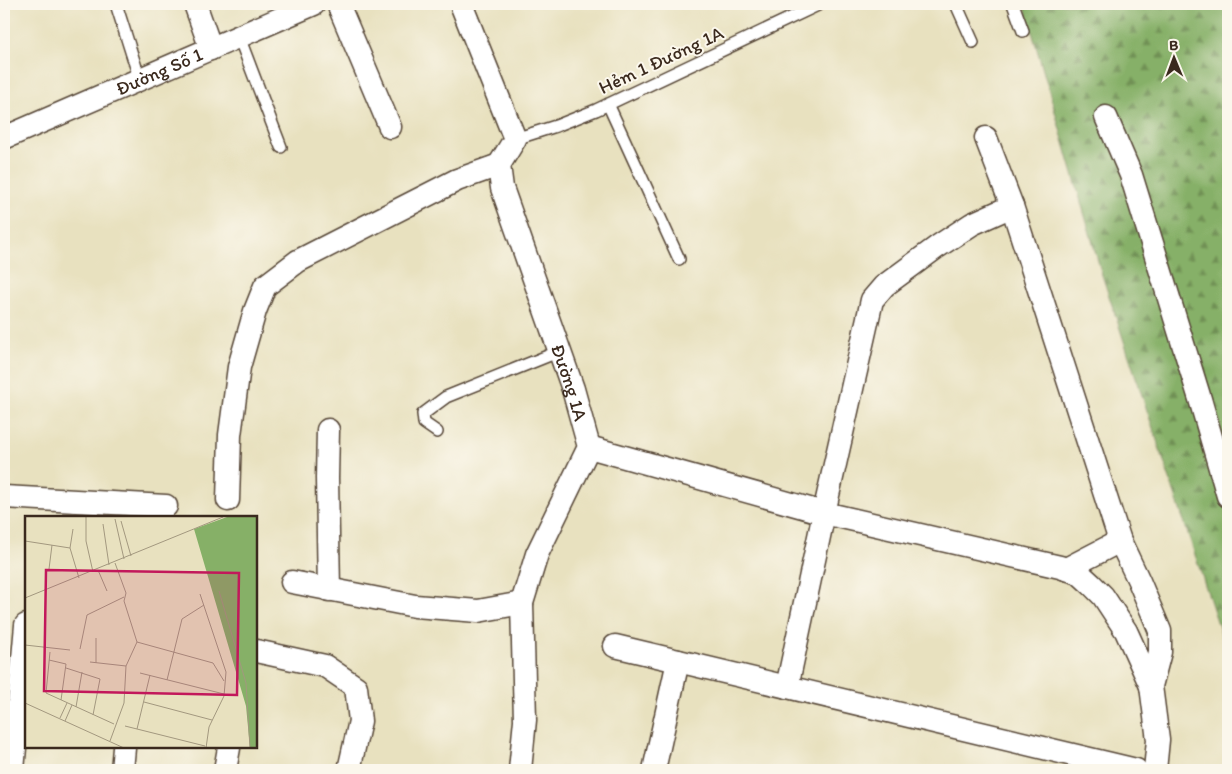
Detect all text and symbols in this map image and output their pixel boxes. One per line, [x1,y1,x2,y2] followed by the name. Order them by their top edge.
[595,21,727,99] street label: Hẻm 1 Đường 1A
[1150,32,1200,82] north arrow
[1169,37,1178,54] text: B
[112,42,206,100] street label: Đường Số 1
[546,341,593,423] street label: Đường 1A
[25,516,258,749] inset map

